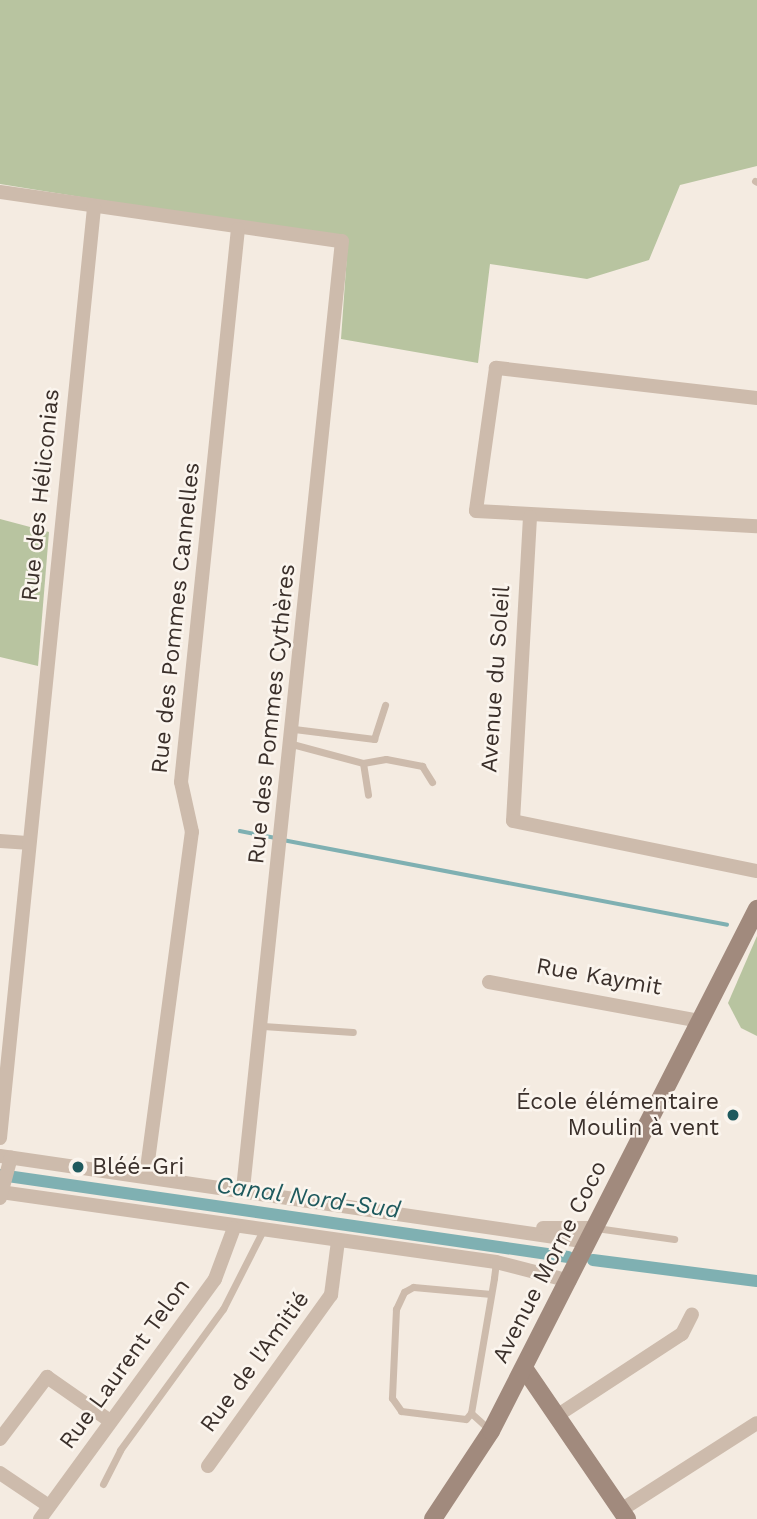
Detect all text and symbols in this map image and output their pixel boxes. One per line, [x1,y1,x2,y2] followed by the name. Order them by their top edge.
[16,387,66,603] street label: Rue des Héliconias
[146,461,206,775] street label: Rue des Pommes Cannelles
[242,562,302,866] street label: Rue des Pommes Cythères
[476,584,516,774] street label: Avenue du Soleil
[534,952,664,1002] street label: Rue Kaymit
[516,1088,719,1142] place label: École élémentaire Moulin à vent
[725,1107,741,1123] marker: École élémentaire Moulin à vent
[92,1153,184,1181] place label: Bléé-Gri
[487,1156,613,1368] street label: Avenue Morne Coco
[70,1159,86,1175] marker: Bléé-Gri
[214,1171,402,1225] water label: Canal Nord-Sud
[54,1273,196,1455] street label: Rue Laurent Telon
[195,1286,315,1438] street label: Rue de l'Amitié

